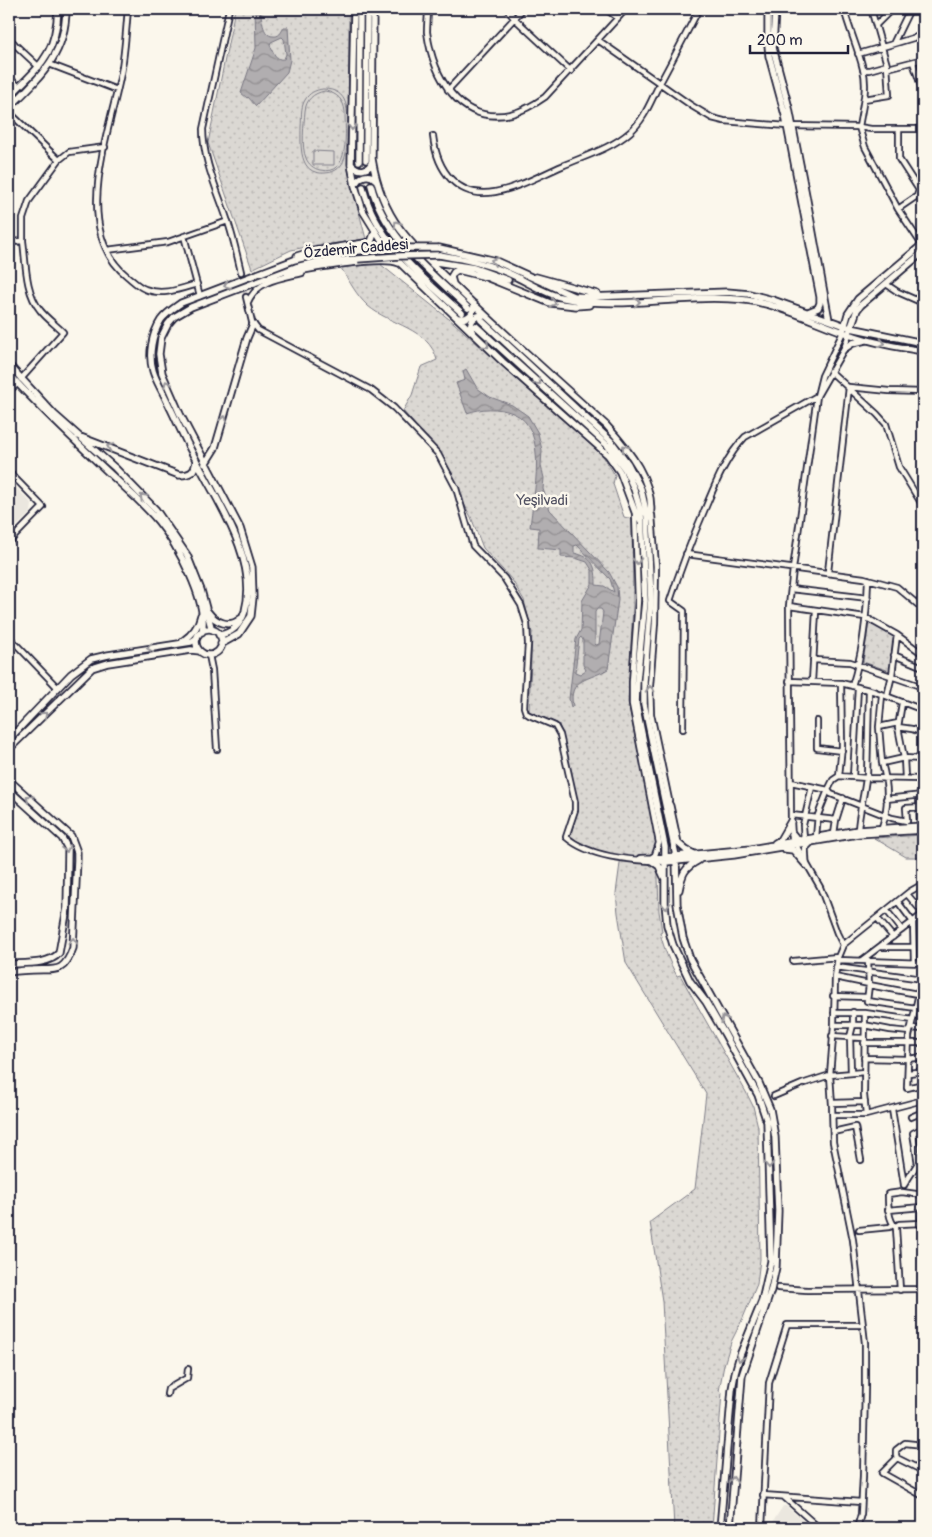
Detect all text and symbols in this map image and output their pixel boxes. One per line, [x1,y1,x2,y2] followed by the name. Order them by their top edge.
[750,22,847,54] scale bar
[757,31,802,50] text: 200 m
[347,124,357,132] one-way arrow
[394,221,404,230] one-way arrow
[303,235,410,263] street label: Özdemir Caddesi
[491,257,499,267] one-way arrow
[223,279,232,290] one-way arrow
[549,297,558,308] one-way arrow
[633,297,641,308] one-way arrow
[878,338,887,348] one-way arrow
[480,339,489,348] one-way arrow
[532,376,541,385] one-way arrow
[162,380,173,389] one-way arrow
[218,416,228,424] one-way arrow
[106,443,115,454] one-way arrow
[622,444,631,454] one-way arrow
[515,491,568,510] park label: Yeşilvadi
[140,493,149,502] one-way arrow
[632,558,642,565] one-way arrow
[146,643,154,653] one-way arrow
[645,685,655,692] one-way arrow
[38,712,47,721] one-way arrow
[25,795,34,804] one-way arrow
[60,844,70,853] one-way arrow
[660,902,671,910] one-way arrow
[67,937,78,945] one-way arrow
[720,1016,730,1025] one-way arrow
[764,1162,774,1170] one-way arrow
[736,1353,746,1361] one-way arrow
[728,1475,739,1483] one-way arrow

